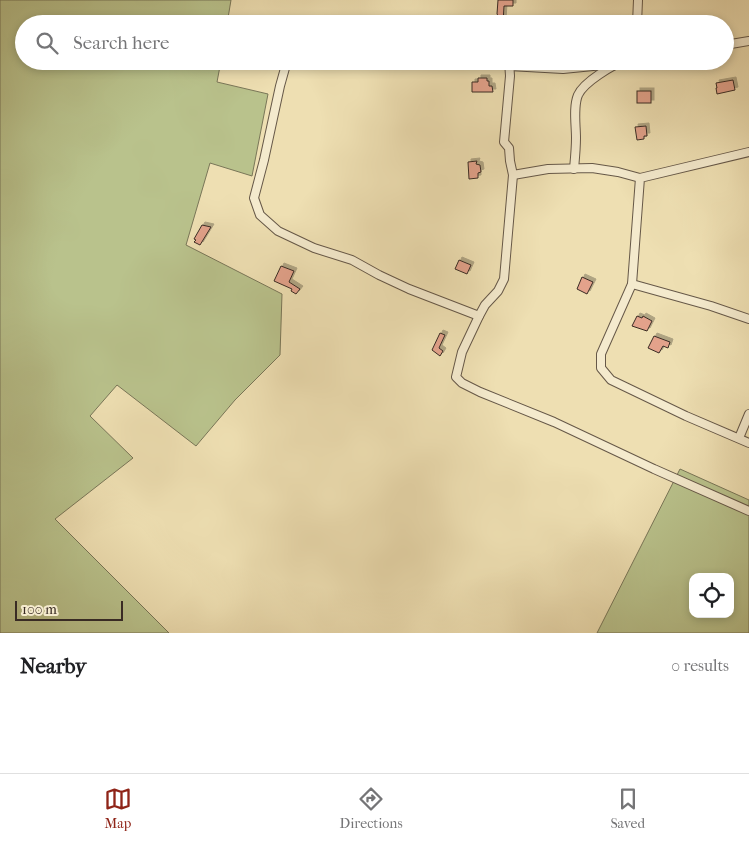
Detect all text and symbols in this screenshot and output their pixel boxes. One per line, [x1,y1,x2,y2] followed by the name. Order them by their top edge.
[15,15,734,70] search box
[33,29,61,57] icon: search
[73,32,169,54] text: Search here
[689,573,734,618] map controls
[689,573,734,618] button: locate
[15,598,122,621] scale bar
[22,601,57,618] text: 100 m
[20,654,86,678] text: Nearby
[671,656,729,675] text: 0 results
[104,785,132,832] tab: Map
[340,785,403,832] tab: Directions
[610,785,645,832] tab: Saved

